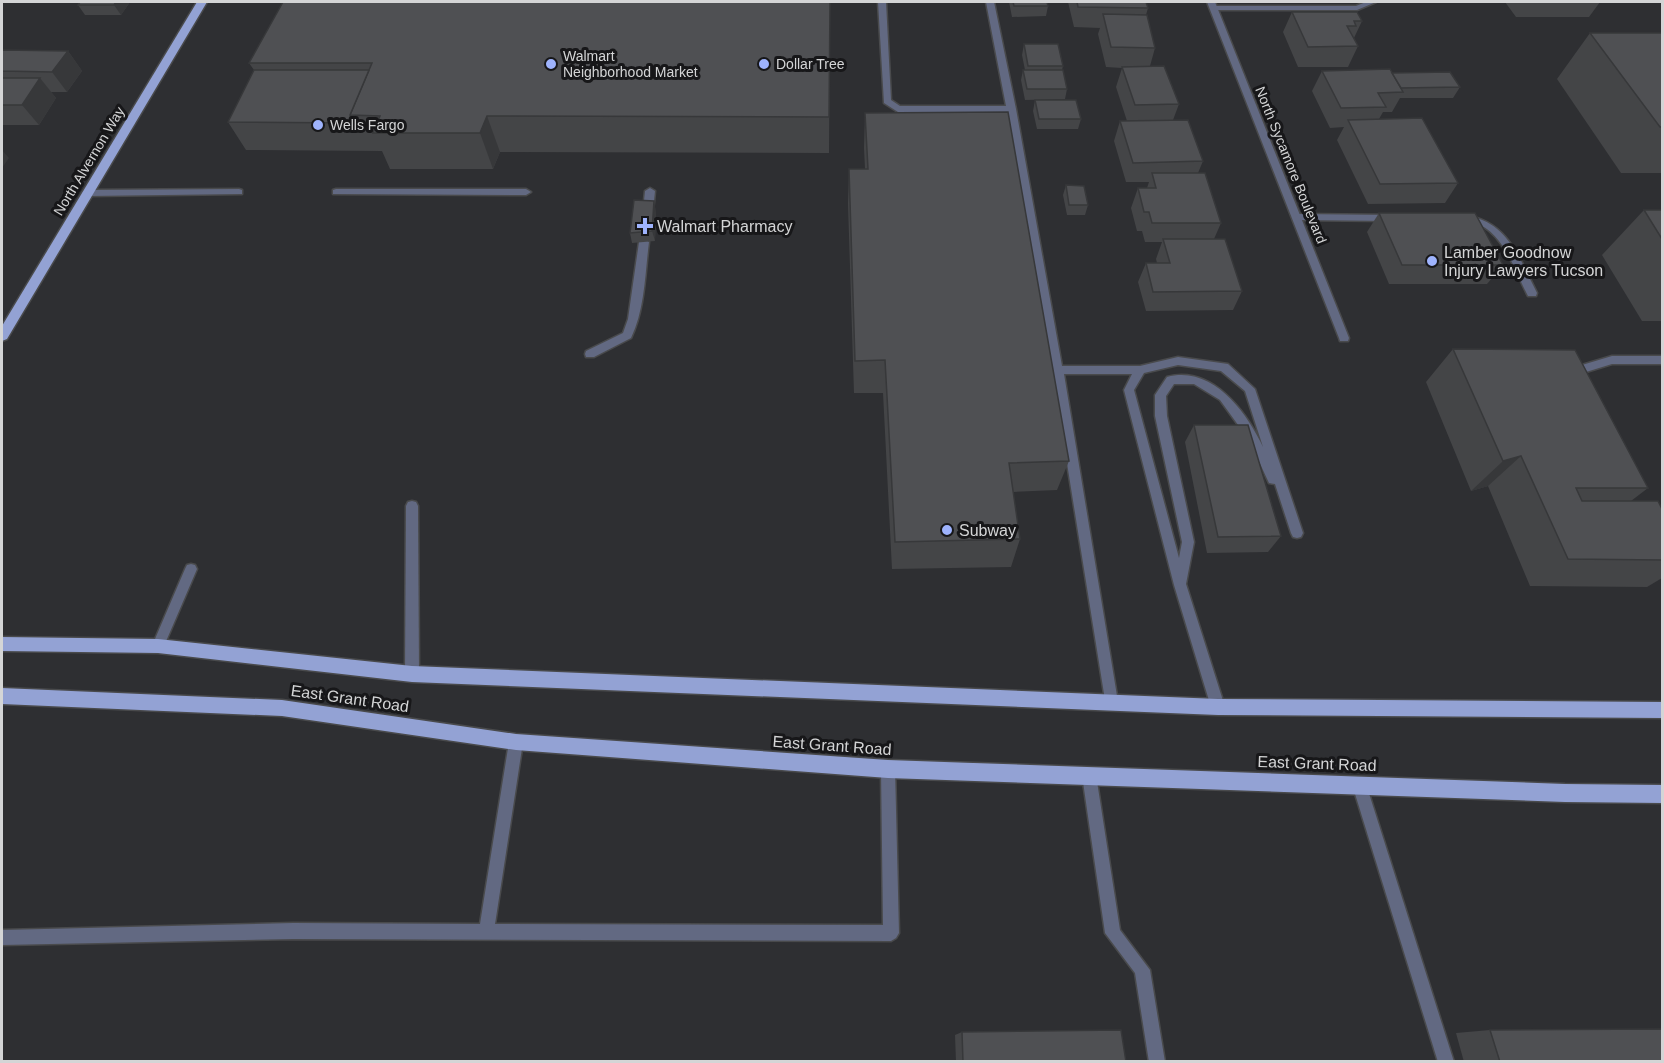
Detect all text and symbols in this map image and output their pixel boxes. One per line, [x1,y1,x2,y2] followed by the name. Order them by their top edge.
[563,48,698,80] place label: Walmart Neighborhood Market
[776,56,845,72] place label: Dollar Tree
[544,57,558,71] marker: Walmart Neighborhood Market
[757,57,771,71] marker: Dollar Tree
[1252,84,1330,246] street label: North Sycamore Boulevard
[50,104,128,218] street label: North Alvernon Way
[330,117,405,133] place label: Wells Fargo
[311,118,325,132] marker: Wells Fargo
[657,218,792,235] place label: Walmart Pharmacy
[638,219,652,233] marker: Walmart Pharmacy
[1444,244,1603,279] place label: Lamber Goodnow Injury Lawyers Tucson
[1425,254,1439,268] marker: Lamber Goodnow Injury Lawyers Tucson
[959,522,1016,539] place label: Subway
[940,523,954,537] marker: Subway
[290,682,410,715] street label: East Grant Road
[772,733,892,758] street label: East Grant Road
[1257,753,1377,774] street label: East Grant Road

